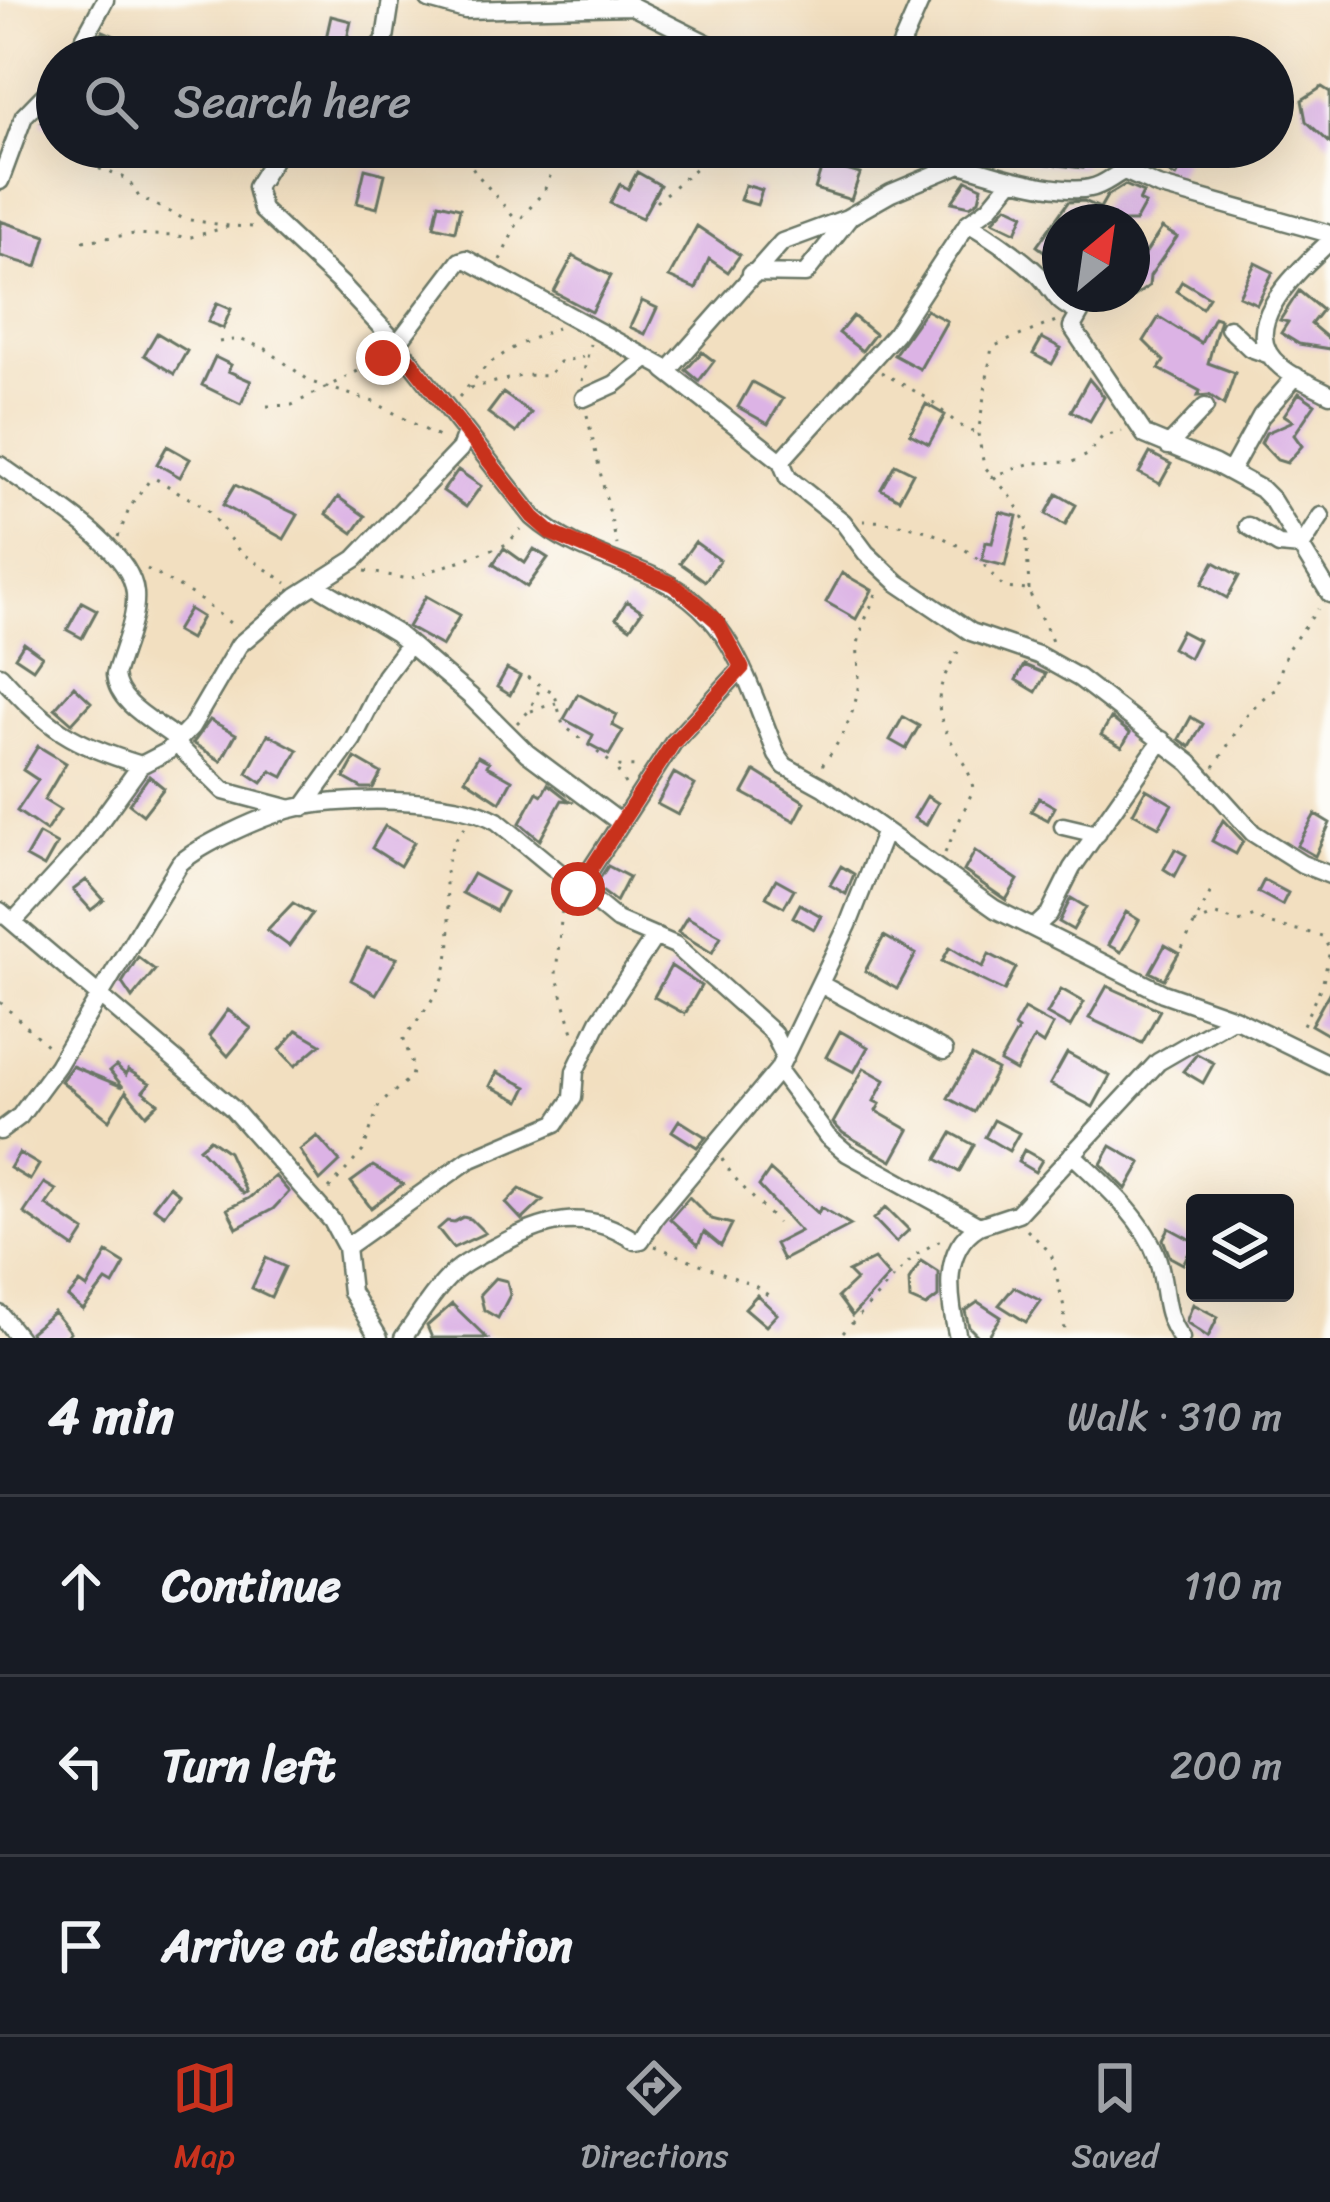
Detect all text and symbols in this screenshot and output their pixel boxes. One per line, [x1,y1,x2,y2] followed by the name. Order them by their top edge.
[36,36,1294,168] search box
[174,62,411,142] text: Search here
[78,69,144,135] icon: search
[1042,204,1150,312] north arrow
[356,331,410,385] route end
[551,862,605,916] route start
[1186,1194,1294,1302] map controls
[1186,1194,1294,1302] button: layers
[48,1371,174,1461] text: 4 min
[1067,1382,1282,1451] text: Walk · 310 m
[162,1546,341,1626] text: Continue
[1184,1551,1282,1620] text: 110 m
[48,1553,114,1619] icon: ahead
[162,1726,335,1806] text: Turn left
[1170,1731,1282,1800] text: 200 m
[48,1733,114,1799] icon: left
[162,1906,572,1986] text: Arrive at destination
[48,1913,114,1979] icon: arrive
[172,2055,238,2185] tab: Map
[581,2055,728,2185] tab: Directions
[1071,2055,1158,2185] tab: Saved

